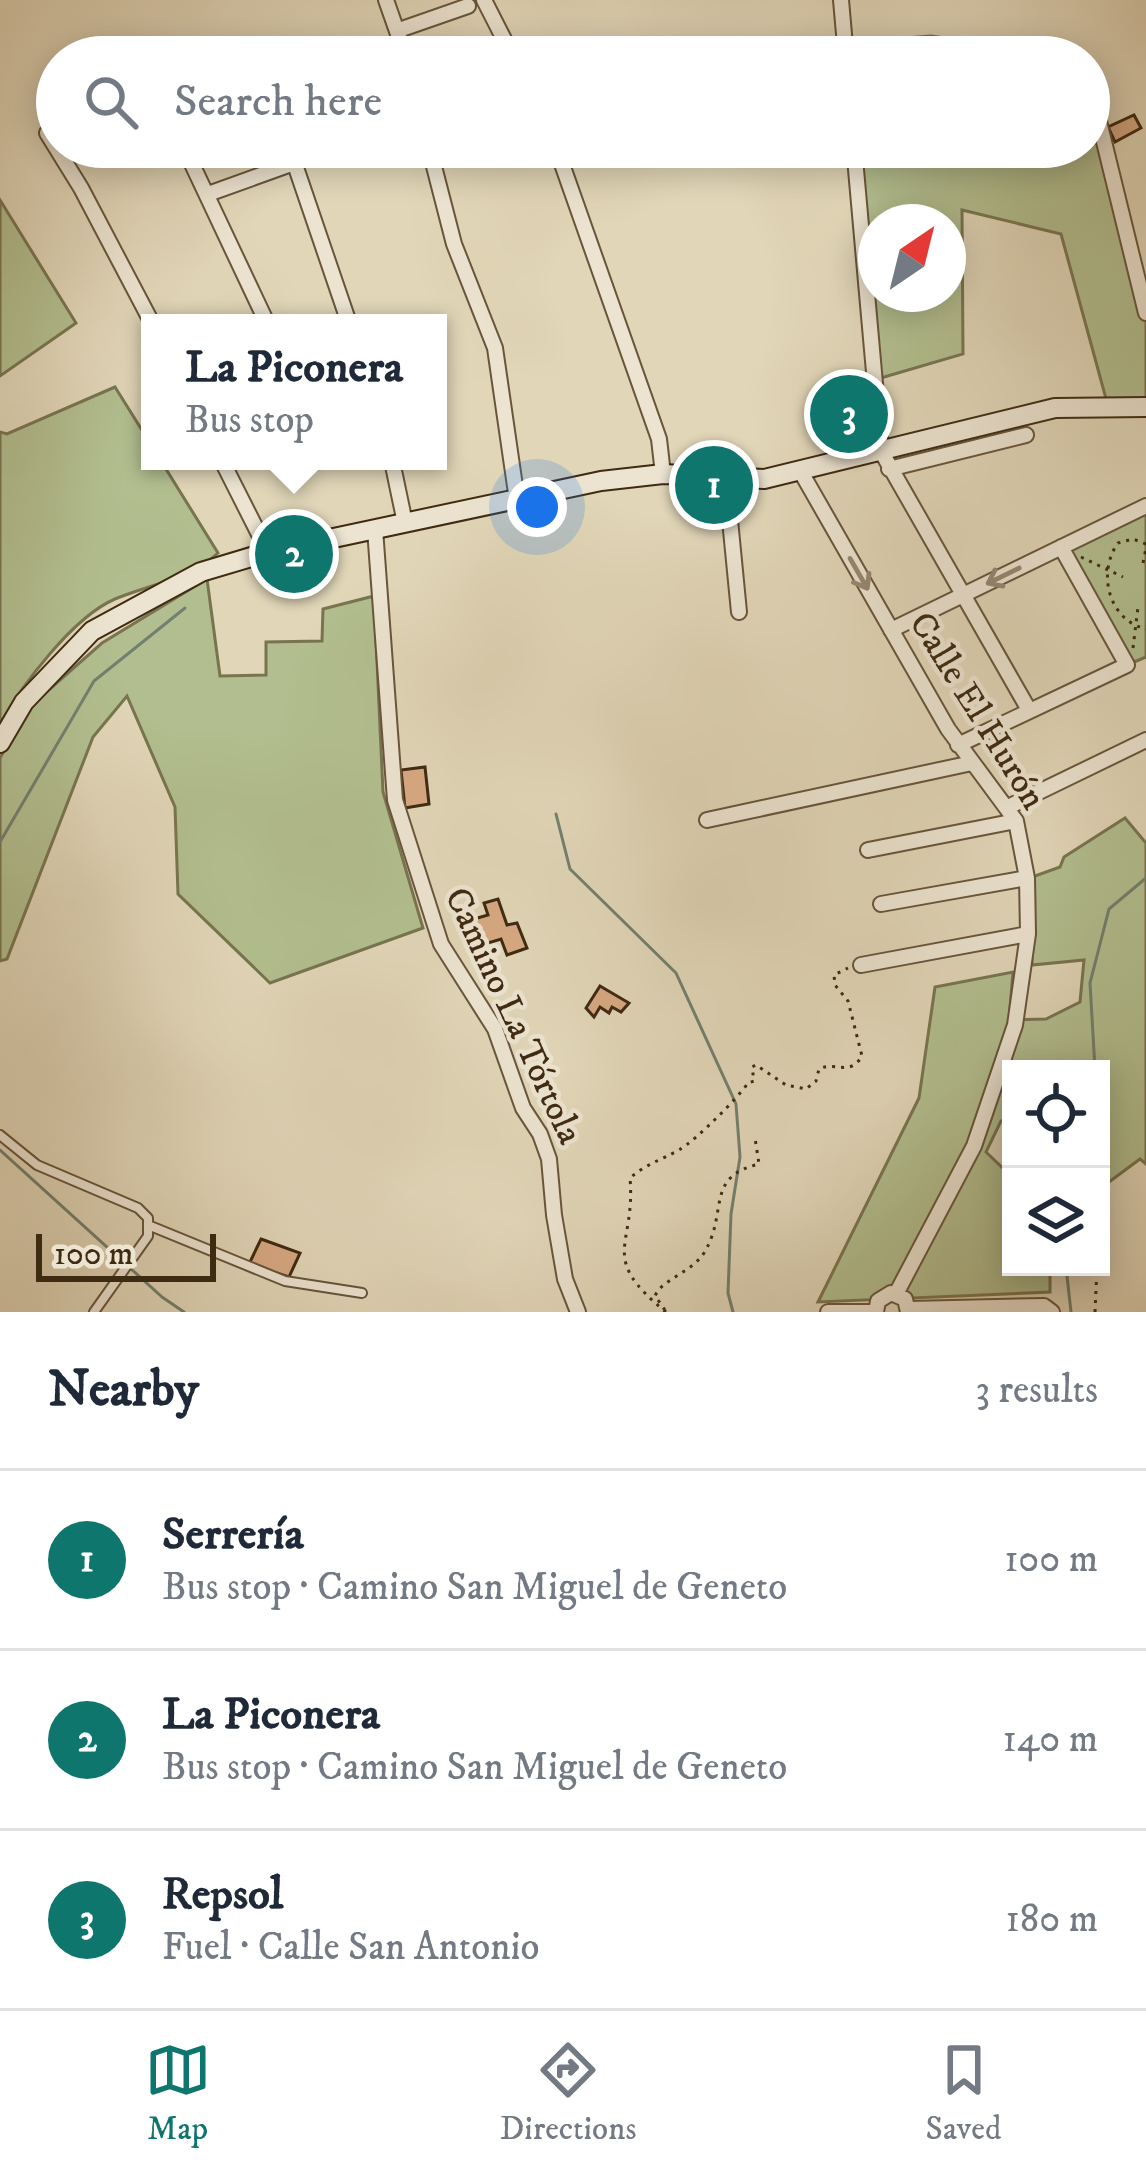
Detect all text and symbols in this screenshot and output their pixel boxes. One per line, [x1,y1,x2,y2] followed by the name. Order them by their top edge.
[36,36,1110,168] search box
[78,69,144,135] icon: search
[174,74,382,130] text: Search here
[858,204,966,312] north arrow
[141,314,447,470] popup
[185,340,403,396] text: La Piconera
[810,369,888,459] pin: 3
[185,396,314,445] text: Bus stop
[675,440,753,530] pin: 1
[507,477,567,537] your location
[255,509,333,599] pin: 2
[847,556,871,591] one-way arrow
[986,566,1022,588] one-way arrow
[899,604,1056,818] street label: Calle El Hurón
[434,881,592,1152] street label: Camino La Tórtola
[1002,1060,1110,1276] map controls
[1002,1060,1110,1168] button: locate
[1002,1168,1110,1276] button: layers
[36,1228,216,1281] scale bar
[54,1234,133,1275] text: 100 m
[48,1358,199,1422] text: Nearby
[975,1366,1098,1415] text: 3 results
[162,1507,304,1563] text: Serrería
[80,1535,94,1584] text: 1
[1004,1535,1098,1584] text: 100 m
[162,1563,787,1612] text: Bus stop · Camino San Miguel de Geneto
[162,1687,380,1743] text: La Piconera
[77,1715,97,1764] text: 2
[1003,1715,1098,1764] text: 140 m
[162,1743,787,1792] text: Bus stop · Camino San Miguel de Geneto
[162,1867,283,1923] text: Repsol
[80,1895,94,1944] text: 3
[1006,1895,1098,1944] text: 180 m
[162,1923,540,1972] text: Fuel · Calle San Antonio
[145,2037,211,2150] tab: Map
[500,2037,636,2150] tab: Directions
[926,2037,1001,2150] tab: Saved

